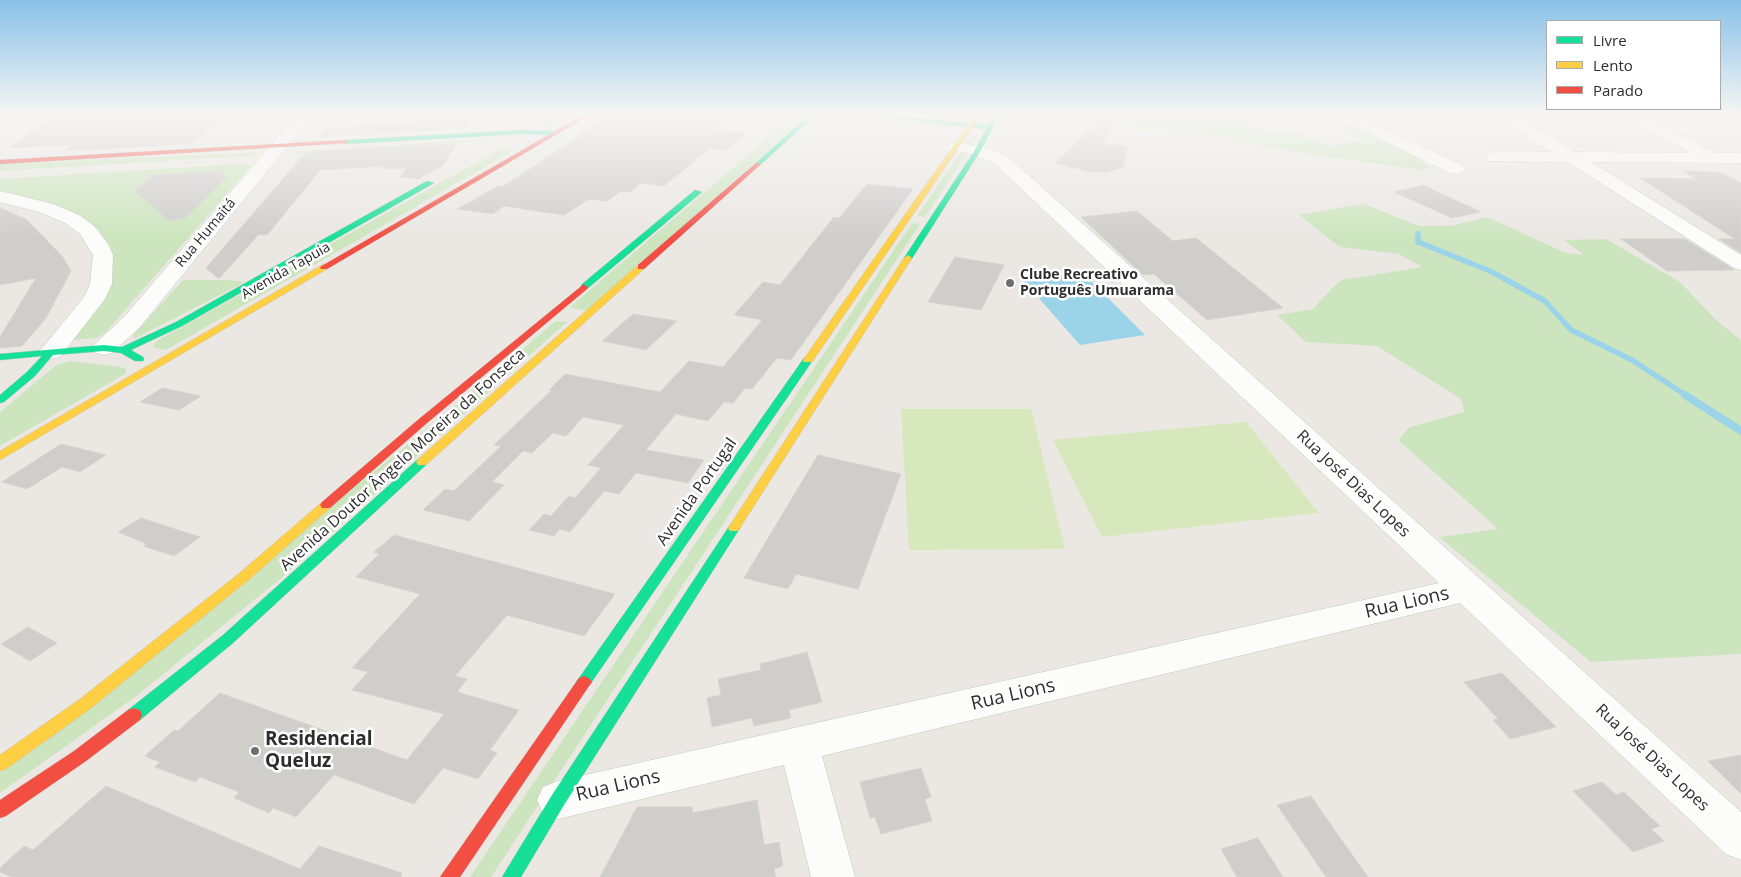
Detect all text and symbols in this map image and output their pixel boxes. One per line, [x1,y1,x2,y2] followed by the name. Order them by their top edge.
[1546,20,1721,110] legend
[1593,30,1627,50] text: Livre
[1593,55,1633,75] text: Lento
[1593,80,1643,100] text: Parado
[172,195,240,271] street label: Rua Humaitá
[239,239,333,303] street label: Avenida Tapuia
[1020,267,1174,300] place label: Clube Recreativo Português Umuarama
[1004,277,1016,289] marker: Clube Recreativo Português Umuarama
[277,345,529,575] street label: Avenida Doutor Ângelo Moreira da Fonseca
[1292,426,1414,542] street label: Rua José Dias Lopes
[653,435,741,549] street label: Avenida Portugal
[1363,582,1451,624] street label: Rua Lions
[969,674,1057,716] street label: Rua Lions
[1591,700,1713,816] street label: Rua José Dias Lopes
[265,729,373,773] place label: Residencial Queluz
[249,745,261,757] marker: Residencial Queluz
[574,765,662,807] street label: Rua Lions

